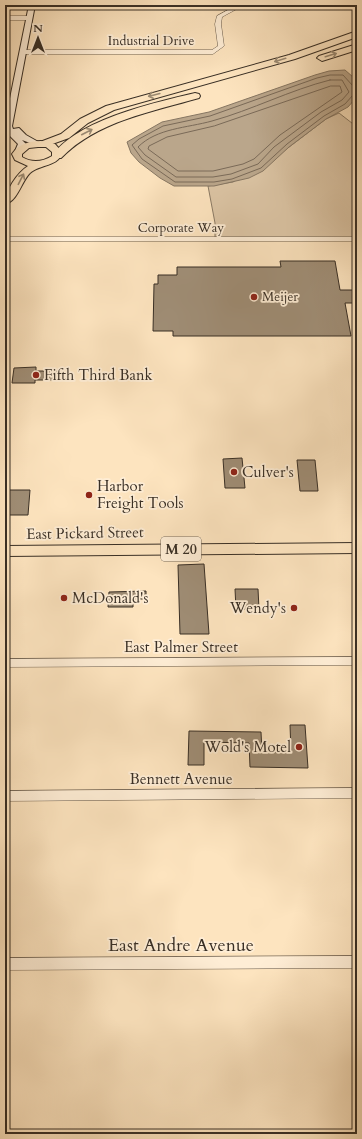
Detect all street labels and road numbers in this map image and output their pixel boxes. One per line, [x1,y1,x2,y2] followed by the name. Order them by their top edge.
[108,32,194,50] street label: Industrial Drive
[138,219,224,237] street label: Corporate Way
[26,522,144,544] street label: East Pickard Street
[161,537,201,561] road number: M 20
[124,637,238,657] street label: East Palmer Street
[129,769,233,789] street label: Bennett Avenue
[108,933,254,958] street label: East Andre Avenue

